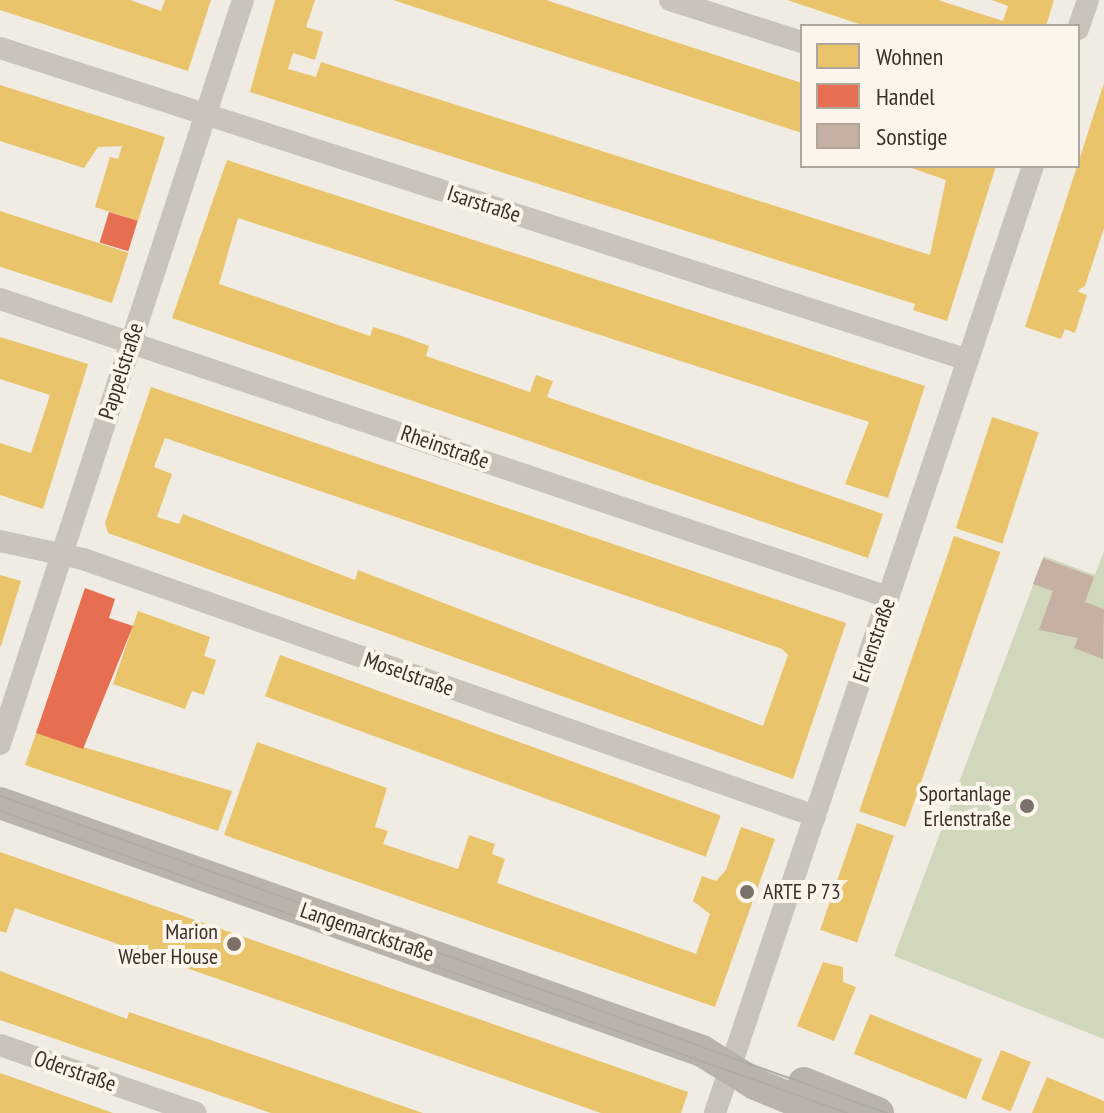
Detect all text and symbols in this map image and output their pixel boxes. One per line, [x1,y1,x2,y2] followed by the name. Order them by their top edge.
[800,24,1080,168] legend
[876,41,943,72] text: Wohnen
[876,81,935,112] text: Handel
[876,121,947,152] text: Sonstige
[444,180,524,228] street label: Isarstraße
[93,320,149,422] street label: Pappelstraße
[397,420,493,474] street label: Rheinstraße
[847,594,901,686] street label: Erlenstraße
[361,646,457,702] street label: Moselstraße
[919,780,1011,832] place label: Sportanlage Erlenstraße
[1018,797,1036,815] marker: Sportanlage Erlenstraße
[763,879,841,905] place label: ARTE P 73
[738,883,756,901] marker: ARTE P 73
[297,897,437,967] street label: Langemarckstraße
[118,918,218,970] place label: Marion Weber House
[225,935,243,953] marker: Marion Weber House
[31,1045,119,1097] street label: Oderstraße

